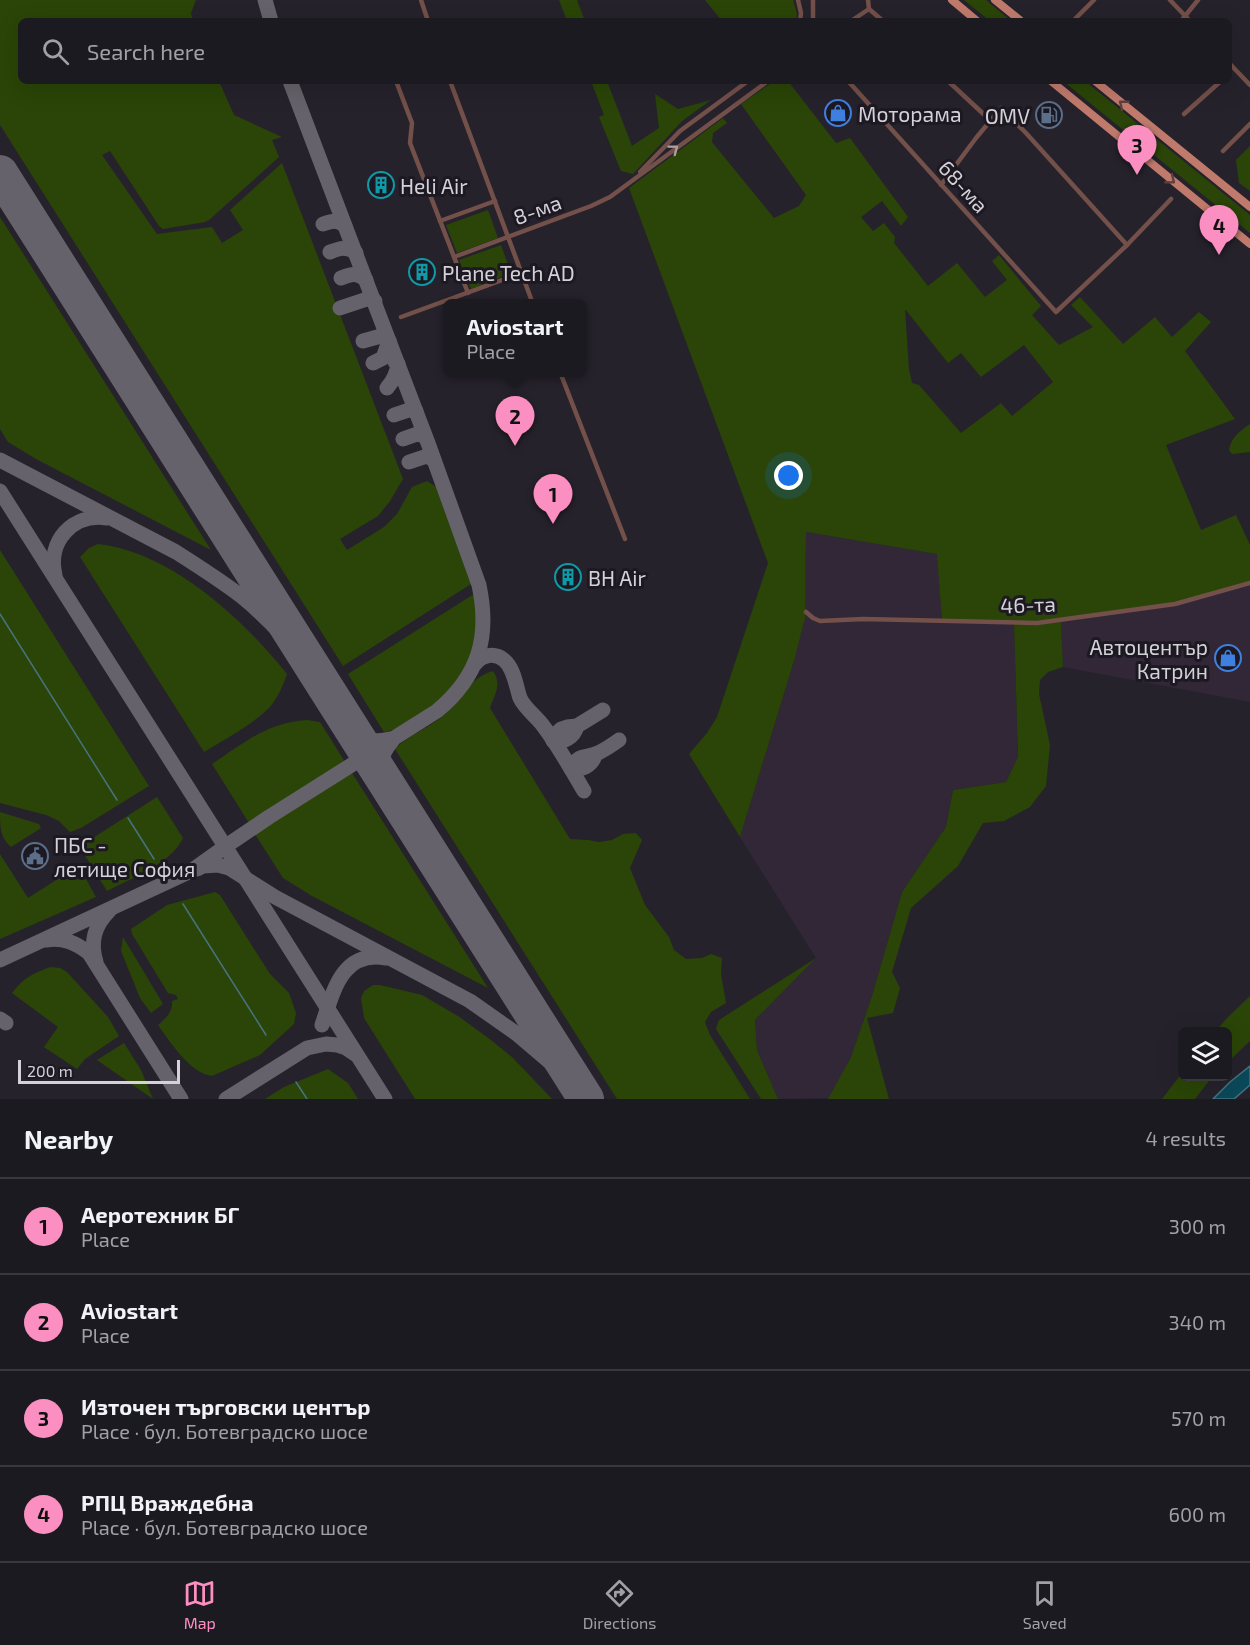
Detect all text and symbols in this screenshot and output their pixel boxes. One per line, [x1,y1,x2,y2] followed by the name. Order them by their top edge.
[18,18,1232,84] search box
[39,35,72,68] icon: search
[87,38,205,64] text: Search here
[823,98,853,128] shop icon: Моторама
[1034,100,1064,130] fuel station icon: OMV
[858,101,962,126] place label: Моторама
[1119,101,1130,112] one-way arrow
[985,103,1030,128] place label: OMV
[1118,126,1156,175] pin: 3
[667,145,678,156] one-way arrow
[934,155,994,217] street label: 68-ма
[366,170,396,200] building icon: Heli Air
[1164,172,1175,183] one-way arrow
[400,173,468,198] place label: Heli Air
[509,189,565,229] street label: 8-ма
[1200,206,1238,255] pin: 4
[407,257,437,287] building icon: Plane Tech AD
[442,260,575,285] place label: Plane Tech AD
[443,299,587,377] popup
[466,313,564,339] text: Aviostart
[466,339,516,363] text: Place
[496,396,534,446] pin: 2
[774,461,803,490] your location
[534,474,572,524] pin: 1
[553,562,583,592] building icon: BH Air
[588,565,646,590] place label: BH Air
[1000,591,1056,617] street label: 46-та
[1090,634,1208,683] place label: Автоцентър Катрин
[1213,643,1243,673] shop icon: Автоцентър Катрин
[54,832,195,881] place label: ПБС - летище София
[20,841,50,871] public building icon: ПБС - летище София
[1178,1027,1232,1081] map controls
[1178,1027,1232,1081] button: layers
[18,1057,180,1084] scale bar
[27,1061,73,1080] text: 200 m
[24,1123,113,1154] text: Nearby
[1146,1126,1226,1150] text: 4 results
[81,1201,239,1227] text: Аеротехник БГ
[39,1214,48,1238] text: 1
[1169,1214,1226,1238] text: 300 m
[81,1227,130,1251] text: Place
[81,1297,178,1323] text: Aviostart
[38,1310,49,1334] text: 2
[1169,1310,1226,1334] text: 340 m
[81,1323,130,1347] text: Place
[81,1393,370,1419] text: Източен търговски център
[38,1406,49,1430] text: 3
[1171,1406,1226,1430] text: 570 m
[81,1419,368,1443] text: Place · бул. Ботевградско шосе
[81,1489,254,1515] text: РПЦ Враждебна
[37,1502,50,1526] text: 4
[1168,1502,1226,1526] text: 600 m
[81,1515,368,1539] text: Place · бул. Ботевградско шосе
[183,1577,216,1632] tab: Map
[583,1577,656,1632] tab: Directions
[1023,1577,1067,1632] tab: Saved

